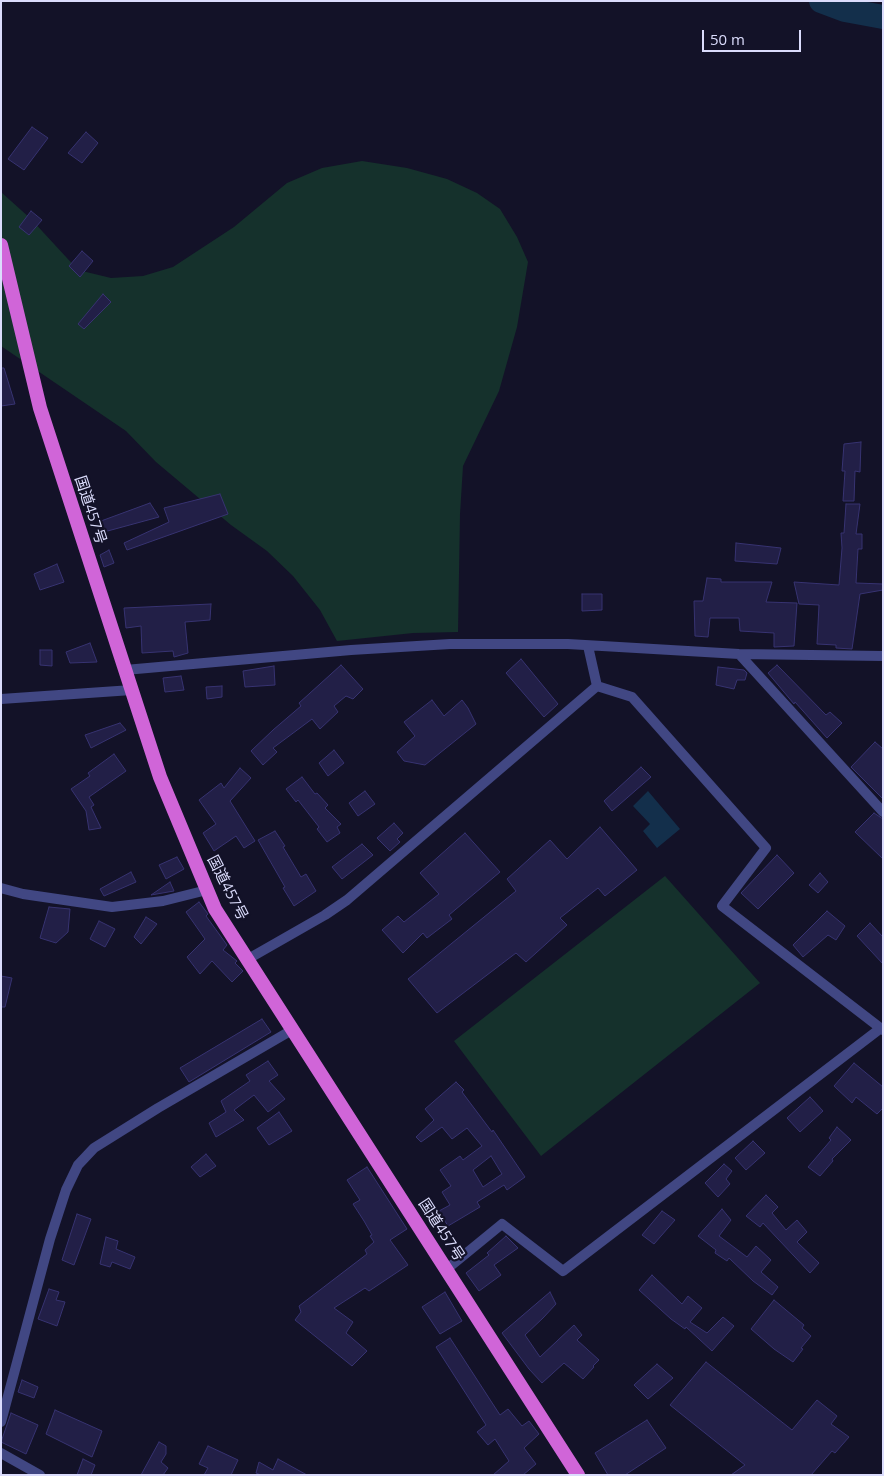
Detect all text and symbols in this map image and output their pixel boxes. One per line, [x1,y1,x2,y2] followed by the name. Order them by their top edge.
[704,20,803,52] scale bar
[710,29,745,49] text: 50 m
[71,474,109,546] street label: 国道457号
[203,852,251,924] street label: 国道457号
[414,1195,468,1265] street label: 国道457号

